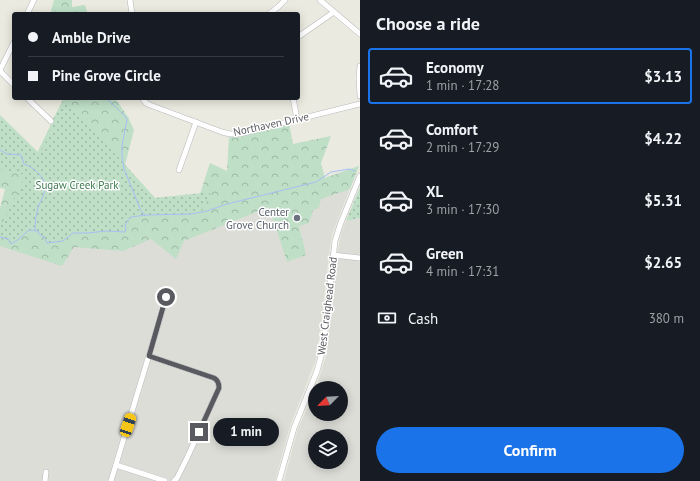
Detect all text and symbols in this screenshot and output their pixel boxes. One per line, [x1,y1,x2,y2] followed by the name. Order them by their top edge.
[376,12,480,35] text: Choose a ride
[52,28,131,47] text: Amble Drive
[378,58,414,94] icon: car
[426,58,484,77] text: Economy
[52,66,161,85] text: Pine Grove Circle
[644,67,682,86] text: $3.13
[426,77,499,94] text: 1 min · 17:28
[232,109,310,139] street label: Northaven Drive
[378,120,414,156] icon: car
[426,120,478,139] text: Comfort
[644,129,682,148] text: $4.22
[426,139,499,156] text: 2 min · 17:29
[36,178,119,192] park label: Sugaw Creek Park
[378,182,414,218] icon: car
[426,182,443,201] text: XL
[644,191,682,210] text: $5.31
[426,201,499,218] text: 3 min · 17:30
[226,205,289,232] place label: Center Grove Church
[292,213,302,223] marker: Center Grove Church
[378,244,414,280] icon: car
[426,244,464,263] text: Green
[644,253,682,272] text: $2.65
[314,256,340,356] street label: West Craighead Road
[426,263,499,280] text: 4 min · 17:31
[157,288,175,306] route start
[376,307,398,329] icon: cash
[408,309,438,328] text: Cash
[649,310,684,327] text: 380 m
[308,381,348,421] north arrow
[308,381,348,469] map controls
[119,412,137,438] car
[213,418,279,446] callout: 1 min
[190,423,208,441] route end
[230,423,262,440] text: 1 min
[376,427,684,473] button: Confirm
[308,429,348,469] button: layers

